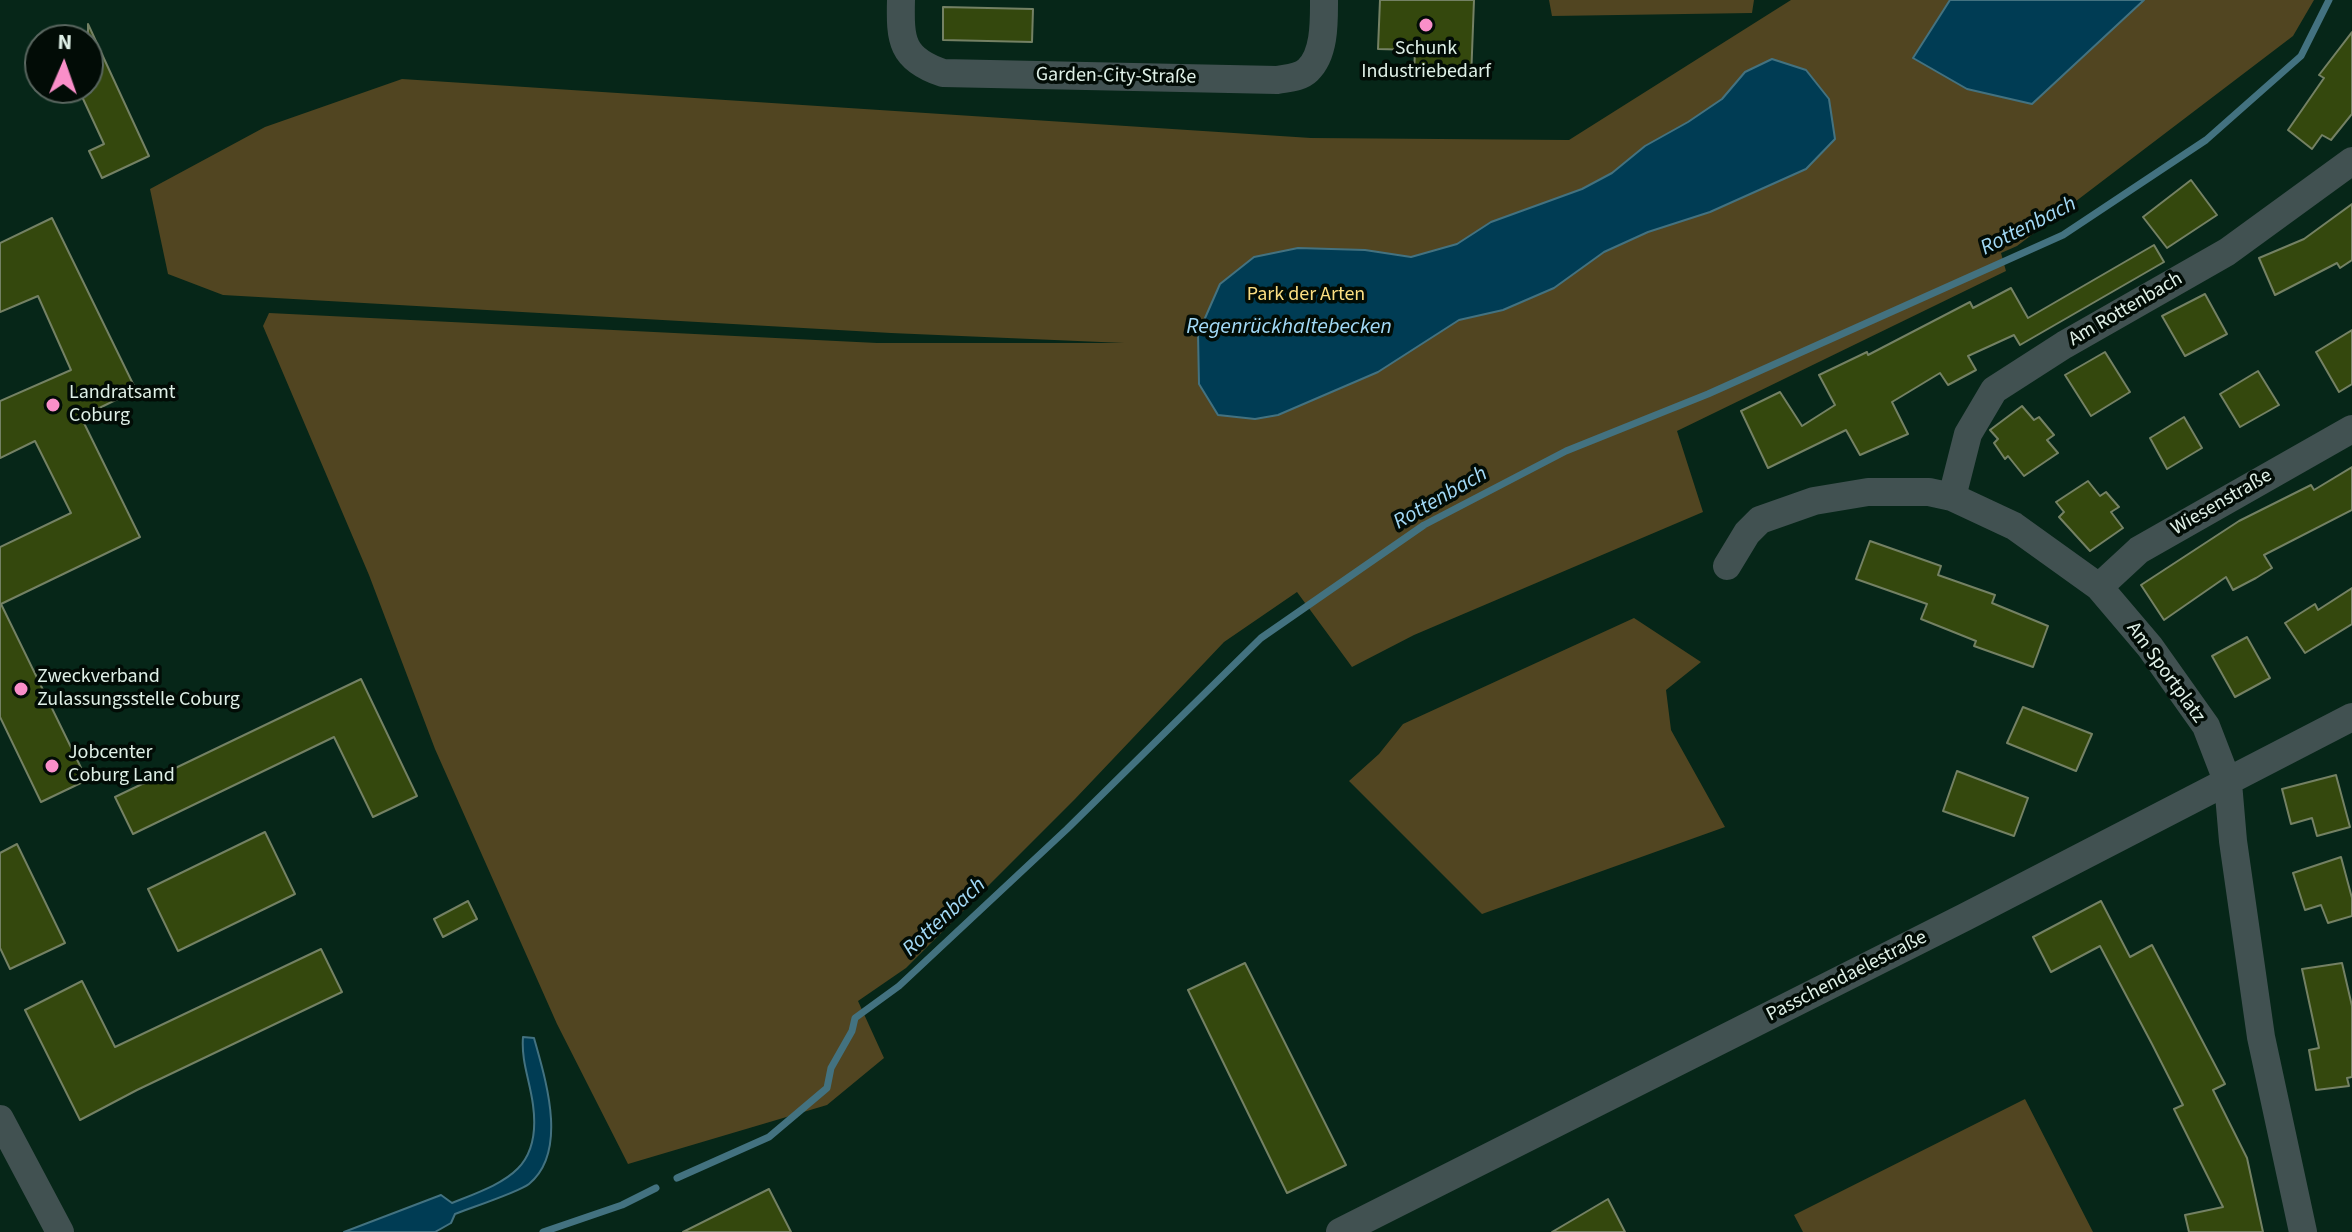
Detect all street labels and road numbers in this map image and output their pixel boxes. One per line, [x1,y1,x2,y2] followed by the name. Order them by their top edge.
[1036,64,1196,90] street label: Garden-City-Straße
[2065,268,2187,352] street label: Am Rottenbach
[2167,464,2277,542] street label: Wiesenstraße
[2120,618,2210,728] street label: Am Sportplatz
[1763,926,1931,1028] street label: Passchendaelestraße

